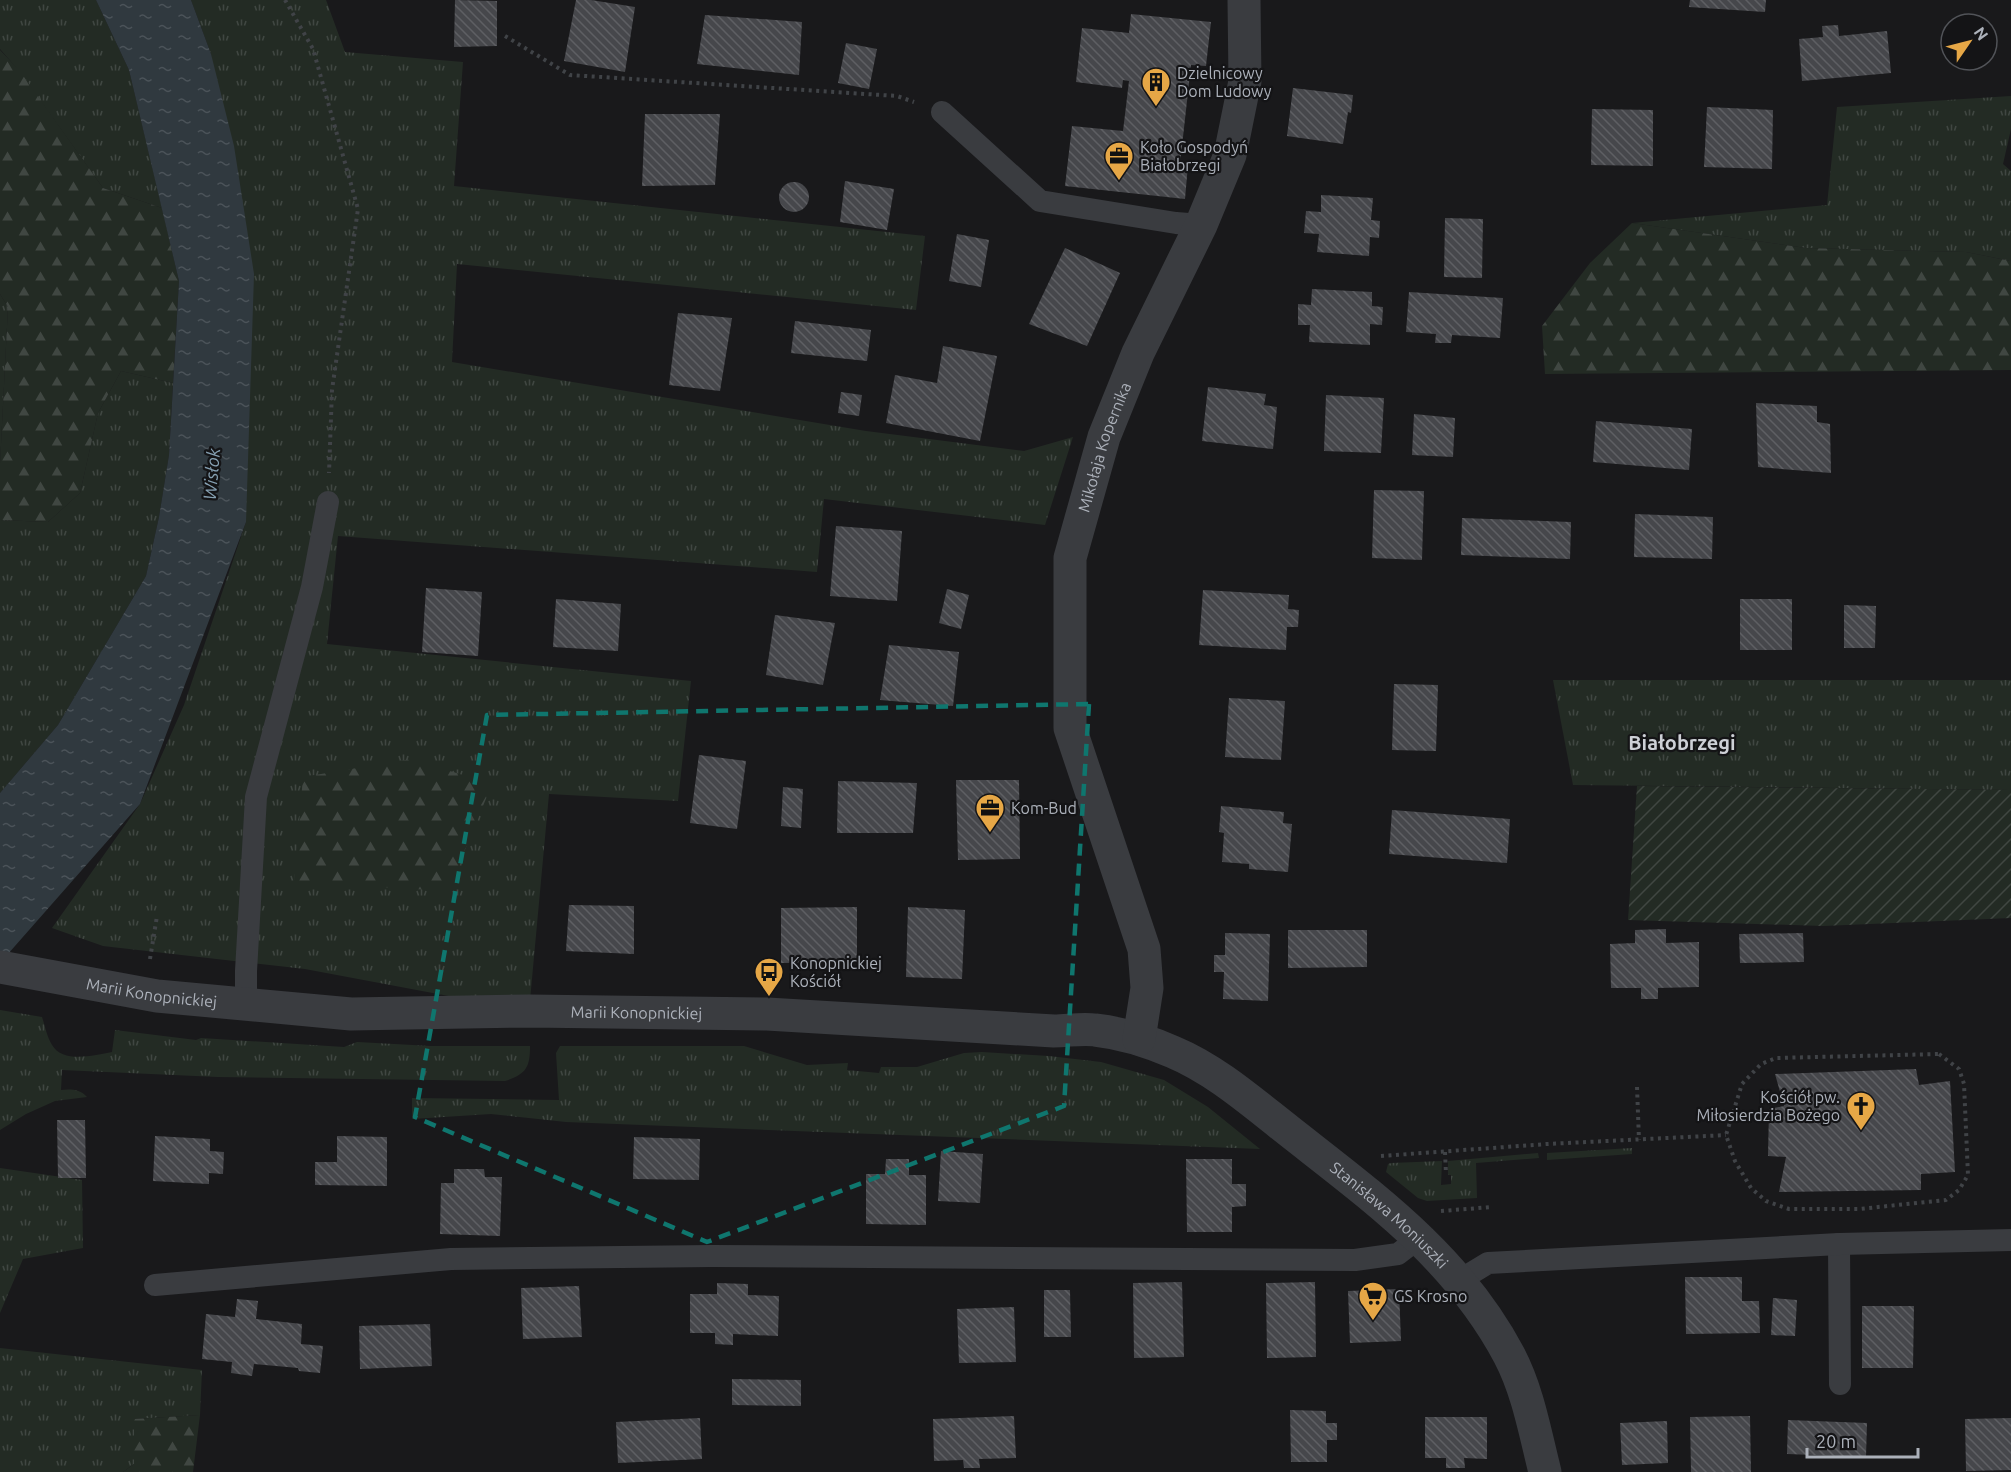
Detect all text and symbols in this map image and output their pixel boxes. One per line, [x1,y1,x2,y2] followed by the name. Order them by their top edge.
[1939,12,1999,72] north arrow
[1970,23,1992,43] text: N
[1177,64,1272,100] place label: Dzielnicowy Dom Ludowy
[1140,66,1172,108] building icon: Dzielnicowy Dom Ludowy
[1140,138,1248,174] place label: Koło Gospodyń Białobrzegi
[1103,140,1135,182] office icon: Koło Gospodyń Białobrzegi
[1074,379,1134,514] street label: Mikołaja Kopernika
[199,446,223,501] water label: Wisłok
[1628,731,1736,754] district label: Białobrzegi
[974,792,1006,834] office icon: Kom-Bud
[1011,799,1077,817] place label: Kom-Bud
[790,954,882,990] place label: Konopnickiej Kościół
[753,956,785,998] bus stop icon: Konopnickiej Kościół
[85,974,218,1011] street label: Marii Konopnickiej
[571,1003,702,1022] street label: Marii Konopnickiej
[1696,1088,1840,1124] place label: Kościół pw. Miłosierdzia Bożego
[1845,1090,1877,1132] church icon: Kościół pw. Miłosierdzia Bożego
[1327,1158,1452,1272] street label: Stanisława Moniuszki
[1357,1280,1389,1322] supermarket icon: GS Krosno
[1394,1287,1467,1305] place label: GS Krosno
[1807,1421,1918,1459] scale bar
[1816,1431,1856,1451] text: 20 m

